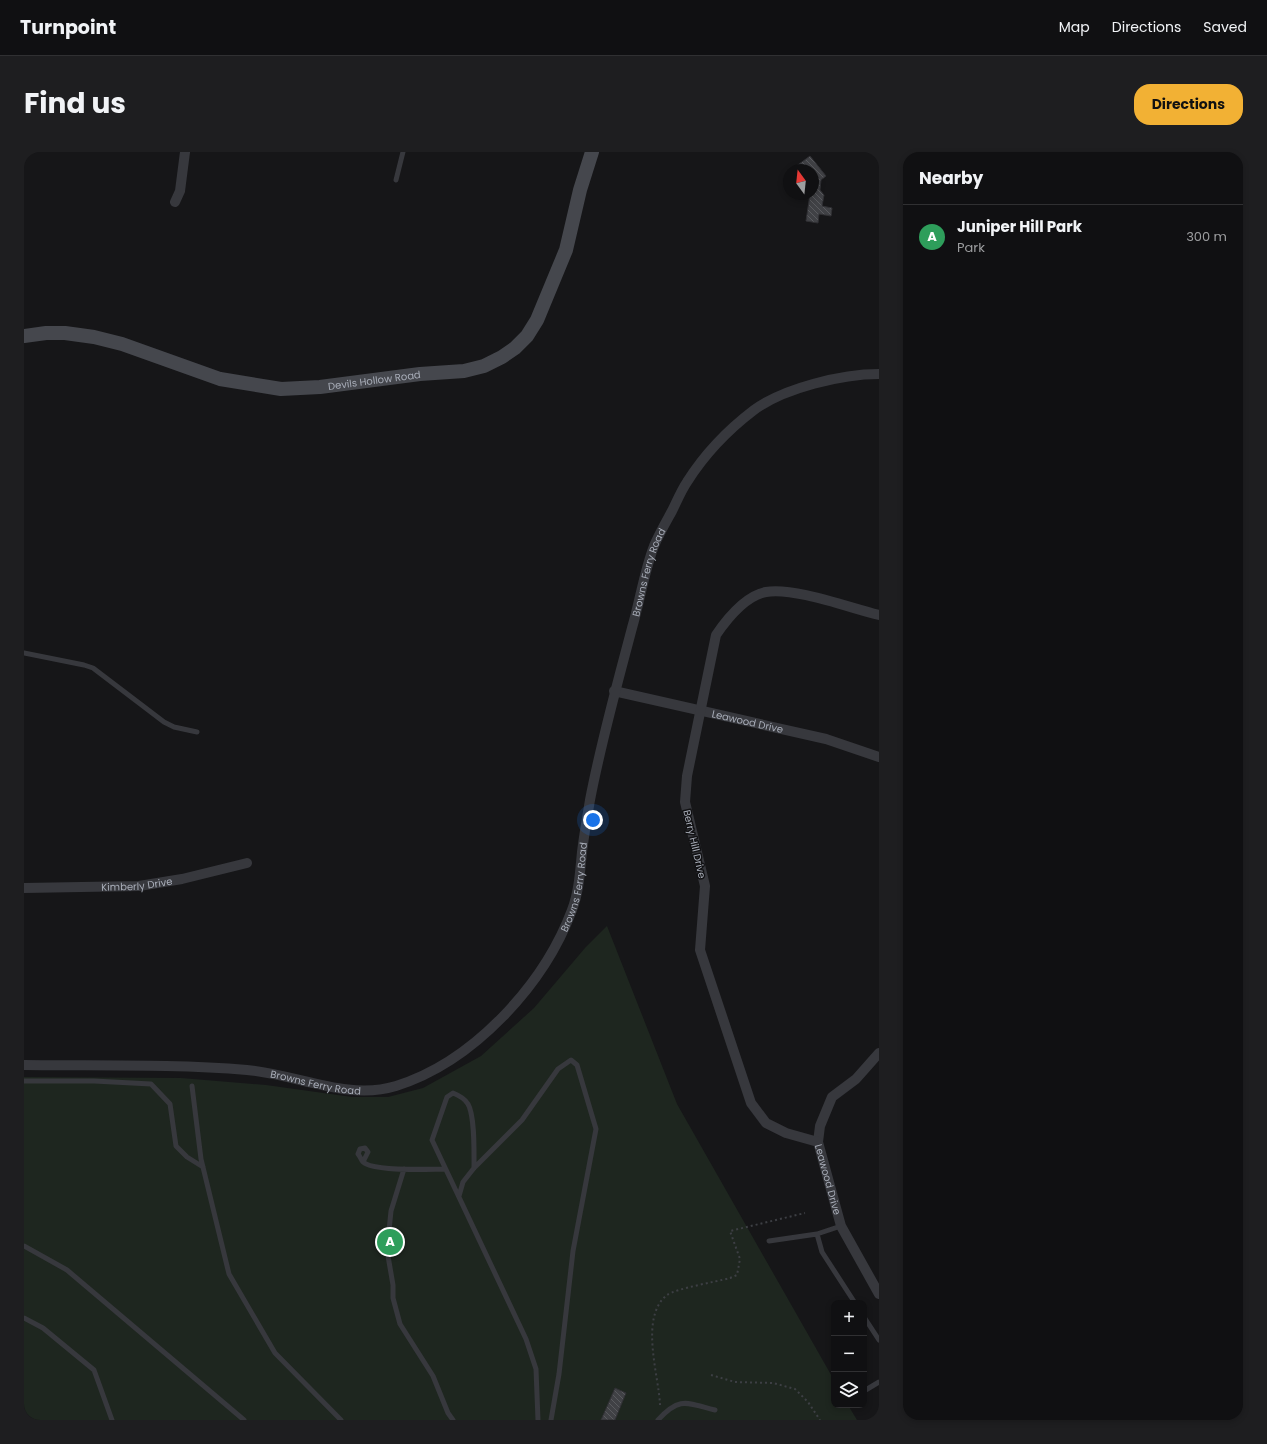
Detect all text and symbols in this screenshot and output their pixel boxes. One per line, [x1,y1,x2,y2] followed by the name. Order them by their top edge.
[20,14,116,41] text: Turnpoint
[1059,17,1090,37] text: Map
[1112,17,1181,37] text: Directions
[1203,17,1247,37] text: Saved
[24,84,126,123] text: Find us
[1134,84,1243,125] button: Directions
[783,164,819,200] north arrow
[919,166,983,190] text: Nearby
[957,216,1082,237] text: Juniper Hill Park
[927,227,937,246] text: A
[1186,227,1227,246] text: 300 m
[957,238,985,257] text: Park
[327,367,422,394] street label: Devils Hollow Road
[628,526,669,618] street label: Browns Ferry Road
[710,706,785,737] street label: Leawood Drive
[679,808,710,880] street label: Berry Hill Drive
[583,810,603,830] your location
[557,841,591,935] street label: Browns Ferry Road
[101,874,174,895] street label: Kimberly Drive
[269,1067,361,1098] street label: Browns Ferry Road
[811,1142,845,1217] street label: Leawood Drive
[377,1227,403,1257] pin: A
[831,1300,867,1408] map controls
[831,1300,867,1336] button: +
[831,1336,867,1372] button: −
[831,1372,867,1408] button: layers

